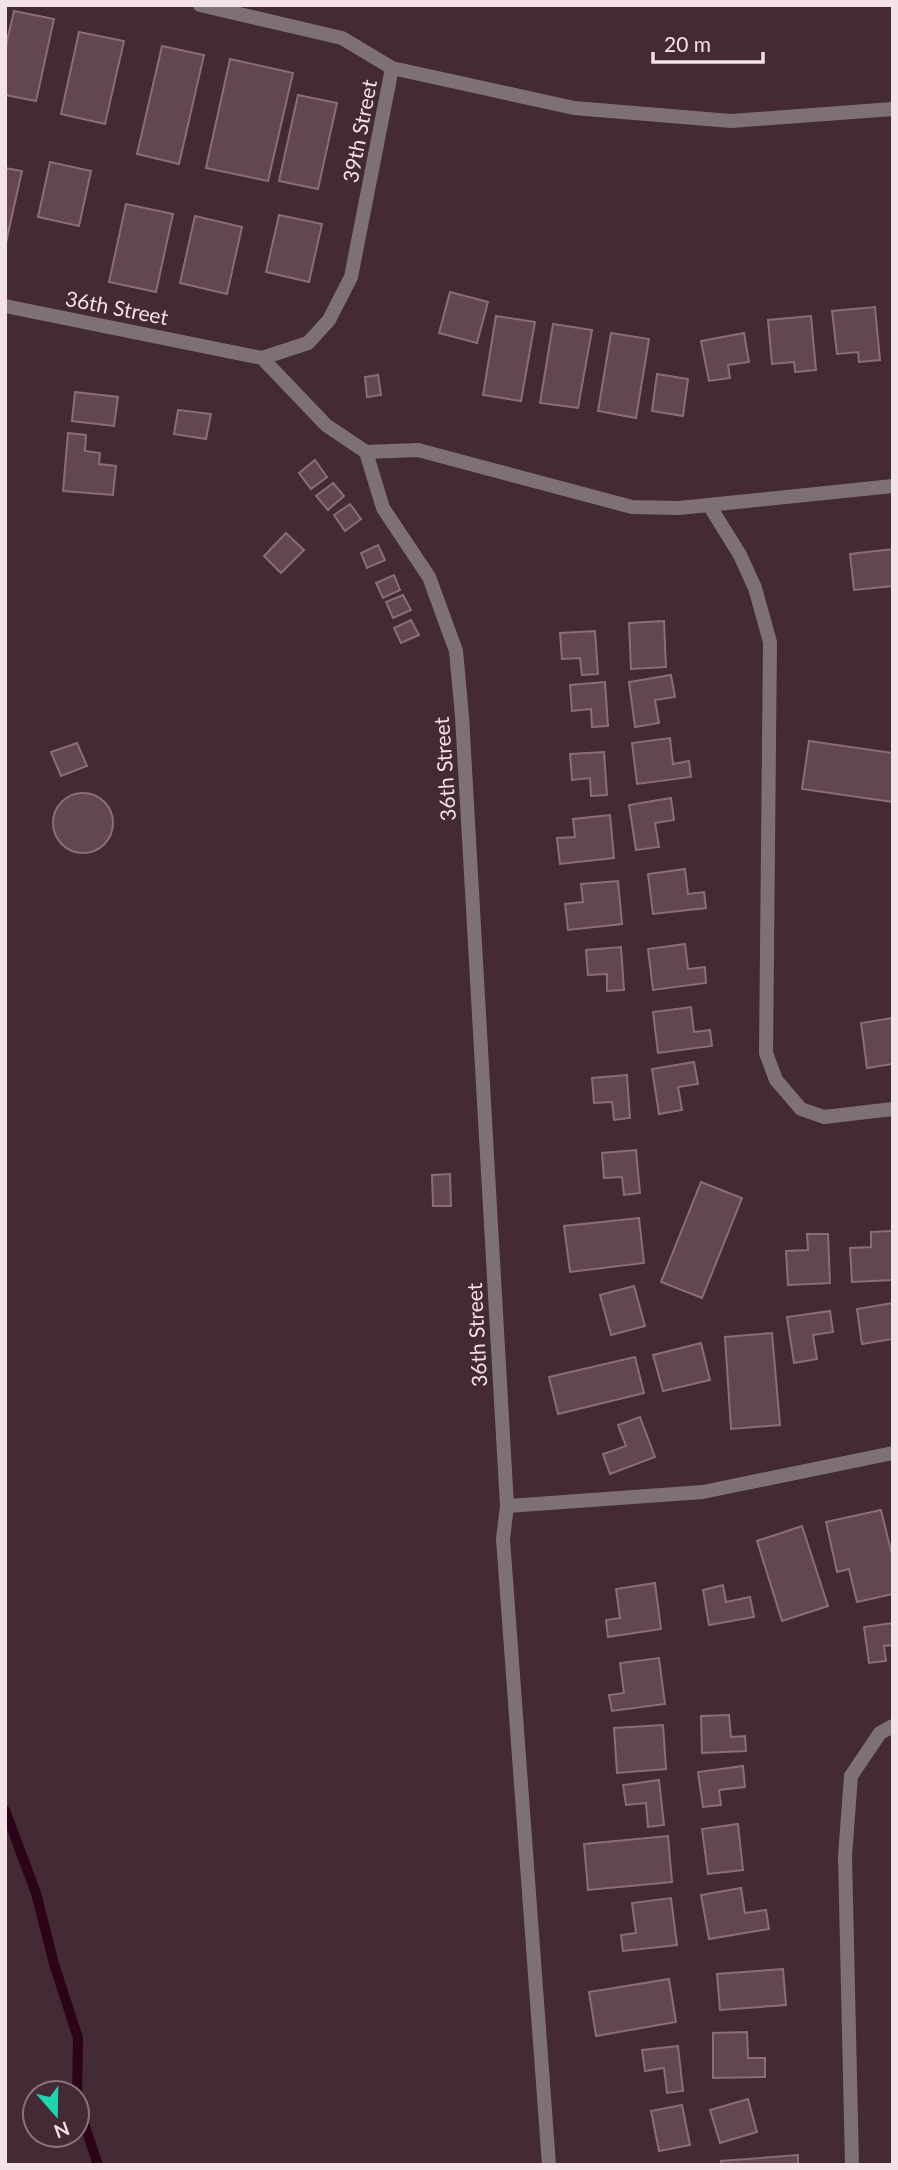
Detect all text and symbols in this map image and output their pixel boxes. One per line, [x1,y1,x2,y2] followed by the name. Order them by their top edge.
[653,21,763,65] scale bar
[664,31,711,56] text: 20 m
[337,77,381,185] street label: 39th Street
[63,285,171,329] street label: 36th Street
[428,716,460,822] street label: 36th Street
[461,1282,491,1388] street label: 36th Street
[21,2079,91,2149] north arrow
[51,2117,73,2144] text: N

